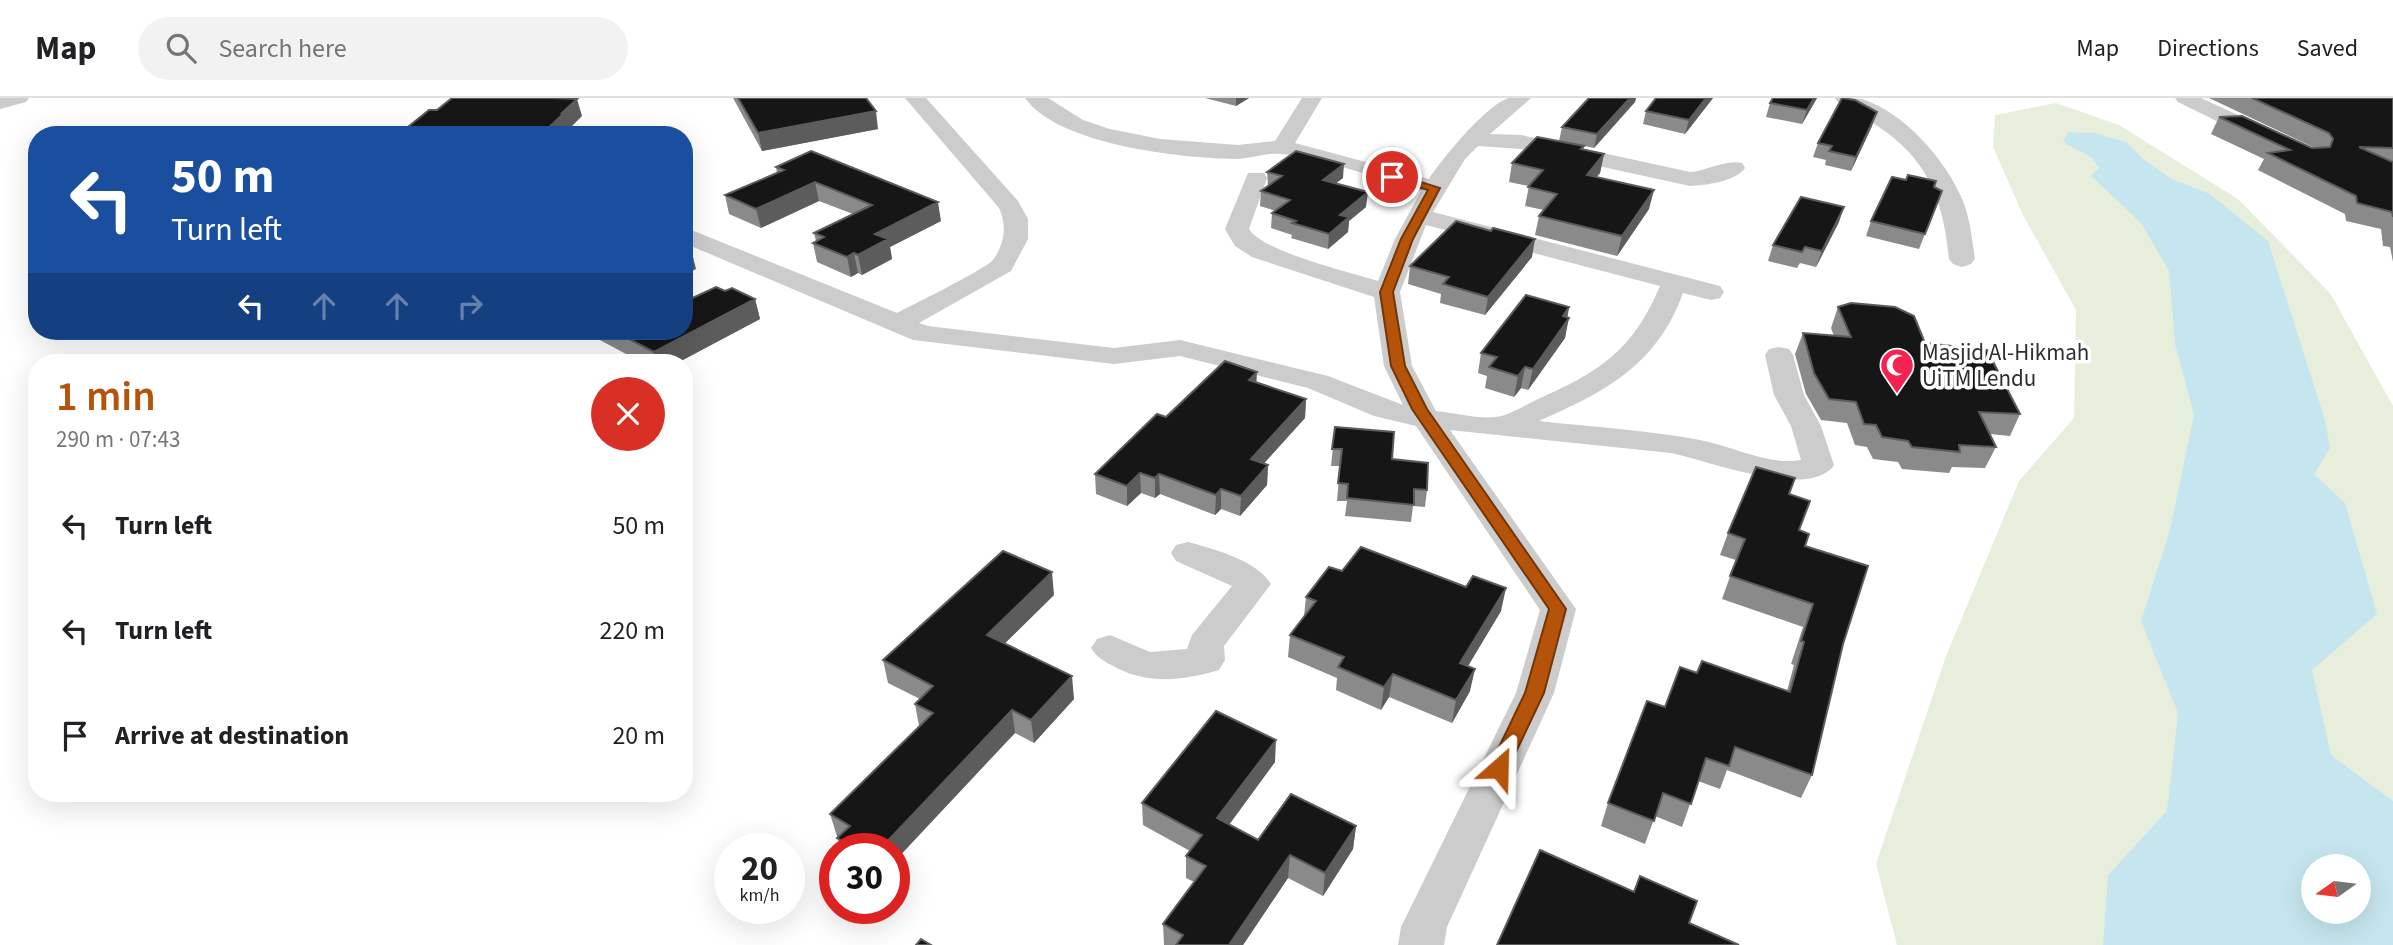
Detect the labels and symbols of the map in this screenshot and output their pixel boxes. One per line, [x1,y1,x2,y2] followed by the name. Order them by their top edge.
[1362,147,1422,207] pin
[1922,336,2089,395] place label: Masjid Al-Hikmah UiTM Lendu
[1878,346,1916,395] mosque icon: Masjid Al-Hikmah UiTM Lendu
[1462,731,1536,805] position arrow
[819,833,910,924] speed limit sign: 30
[2301,854,2371,924] north arrow

